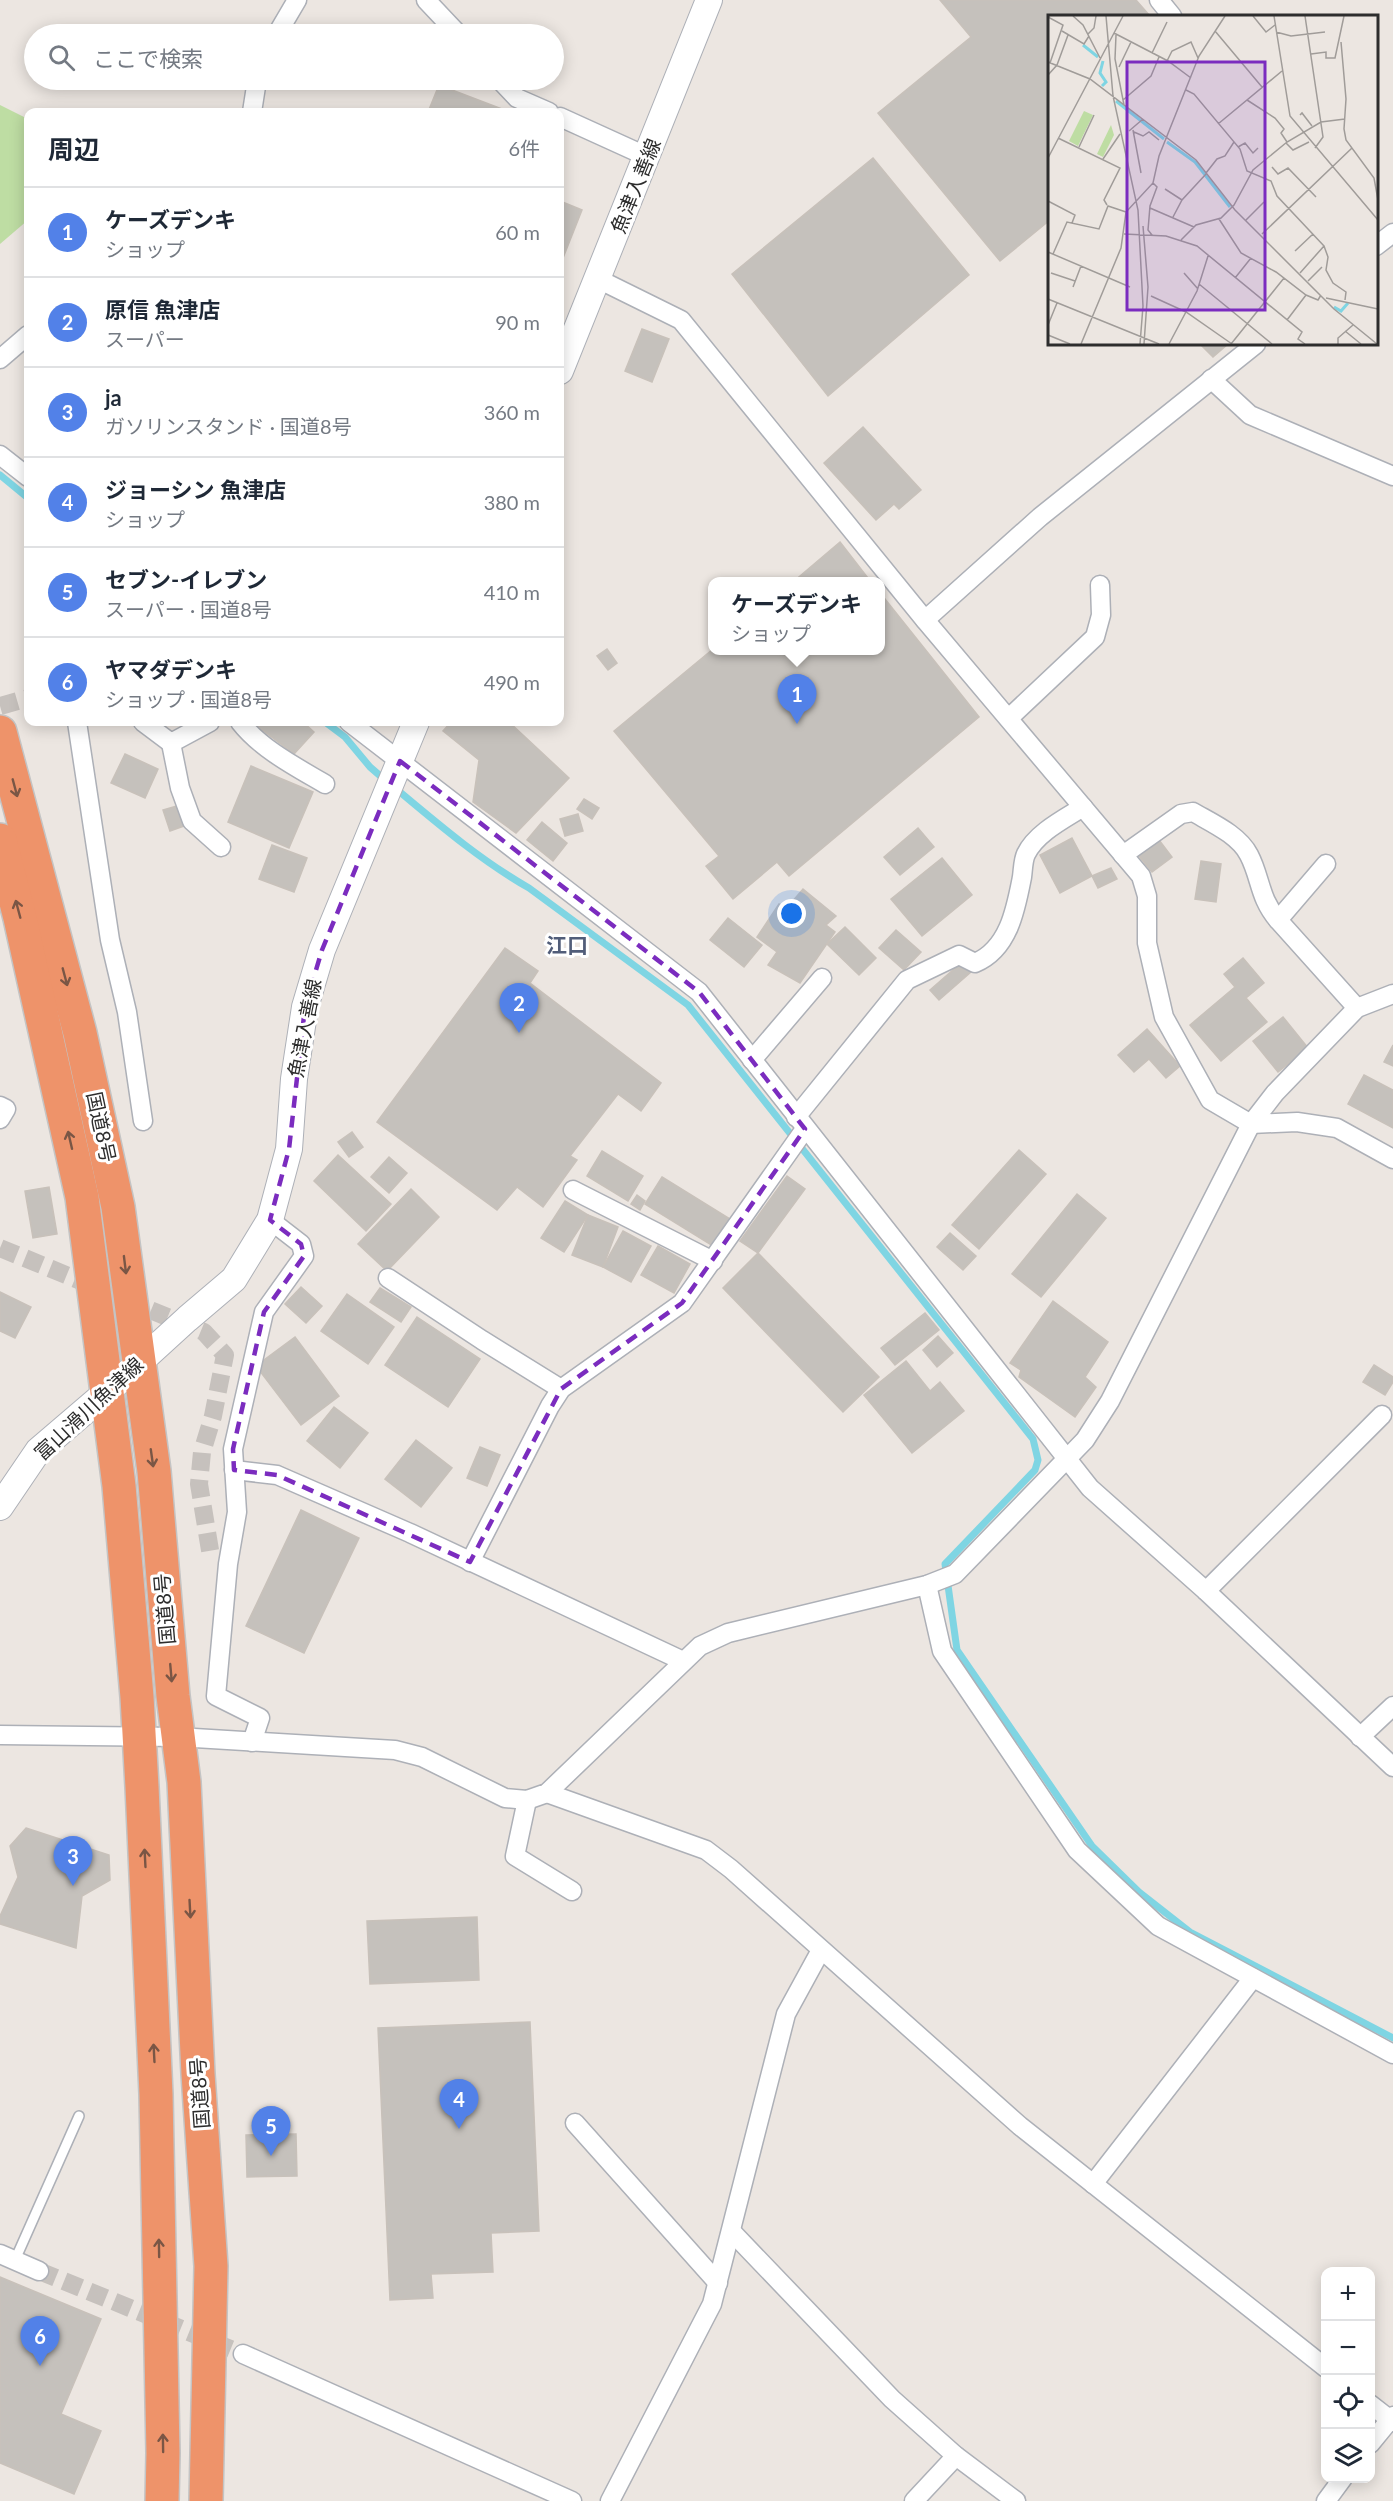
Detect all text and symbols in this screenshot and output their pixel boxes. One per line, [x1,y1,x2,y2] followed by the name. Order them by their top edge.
[1048,15,1378,345] inset map
[24,24,564,90] search box
[45,41,78,74] icon: search
[93,45,203,72] text: ここで検索
[48,133,100,165] text: 周辺
[605,135,665,236] street label: 魚津入善線
[508,136,540,160] text: 6件
[105,206,236,233] text: ケーズデンキ
[62,220,73,244] text: 1
[495,220,540,244] text: 60 m
[105,237,185,261] text: ショップ
[105,296,220,323] text: 原信 魚津店
[62,310,73,334] text: 2
[495,310,540,334] text: 90 m
[105,327,185,351] text: スーパー
[105,384,122,411] text: ja
[62,400,73,424] text: 3
[484,400,540,424] text: 360 m
[105,414,352,438] text: ガソリンスタンド · 国道8号
[105,476,286,503] text: ジョーシン 魚津店
[62,490,73,514] text: 4
[484,490,540,514] text: 380 m
[105,507,185,531] text: ショップ
[105,566,267,593] text: セブン-イレブン
[708,577,885,655] popup
[62,580,73,604] text: 5
[484,580,540,604] text: 410 m
[731,590,862,617] text: ケーズデンキ
[105,597,272,621] text: スーパー · 国道8号
[731,621,811,645] text: ショップ
[105,656,237,683] text: ヤマダデンキ
[62,670,73,694] text: 6
[484,670,540,694] text: 490 m
[778,674,816,724] pin: 1
[105,687,272,711] text: ショップ · 国道8号
[10,778,21,797] one-way arrow
[777,899,806,928] your location
[12,900,23,919] one-way arrow
[546,932,588,957] district label: 江口
[60,967,72,986] one-way arrow
[283,976,325,1079] street label: 魚津入善線
[500,984,538,1033] pin: 2
[83,1089,121,1164] street label: 国道8号
[63,1131,75,1150] one-way arrow
[120,1254,131,1274] one-way arrow
[29,1352,148,1465] street label: 富山滑川魚津線
[146,1447,157,1467] one-way arrow
[149,1572,179,1646] street label: 国道8号
[166,1662,177,1682] one-way arrow
[54,1836,92,1886] pin: 3
[140,1848,151,1868] one-way arrow
[185,1898,196,1918] one-way arrow
[148,2043,159,2063] one-way arrow
[185,2057,213,2130] street label: 国道8号
[440,2080,478,2129] pin: 4
[252,2106,290,2156] pin: 5
[153,2238,165,2258] one-way arrow
[1321,2267,1375,2483] map controls
[1321,2267,1375,2321] button: +
[20,2316,60,2366] pin: 6
[1321,2321,1375,2375] button: −
[1321,2375,1375,2429] button: locate
[1321,2429,1375,2483] button: layers
[157,2433,169,2453] one-way arrow

